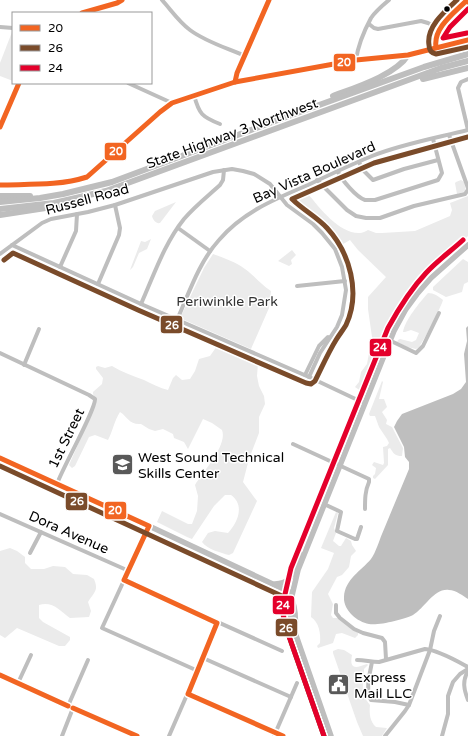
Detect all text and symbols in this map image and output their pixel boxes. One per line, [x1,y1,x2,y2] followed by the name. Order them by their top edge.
[442,4,452,14] unlabelled marker
[12,12,152,84] legend
[48,21,64,35] text: 20
[48,41,63,55] text: 26
[333,53,356,72] line badge: 20
[337,56,351,69] text: 20
[48,61,64,75] text: 24
[144,94,321,172] street label: State Highway 3 Northwest
[250,138,378,207] street label: Bay Vista Boulevard
[104,142,127,161] line badge: 20
[109,145,123,158] text: 20
[44,180,131,219] street label: Russell Road
[176,293,278,310] park label: Periwinkle Park
[160,315,183,334] line badge: 26
[165,319,179,332] text: 26
[369,338,392,357] line badge: 24
[373,341,387,354] text: 24
[45,405,88,471] street label: 1st Street
[138,449,284,482] place label: West Sound Technical Skills Center
[110,452,136,478] school or university icon: West Sound Technical Skills Center
[65,492,88,511] line badge: 26
[70,495,84,508] text: 26
[104,501,127,520] line badge: 20
[108,504,122,517] text: 20
[26,507,111,558] street label: Dora Avenue
[272,595,295,615] line badge: 24
[276,599,290,612] text: 24
[275,618,298,637] line badge: 26
[279,622,293,635] text: 26
[354,669,412,702] place label: Express Mail LLC
[325,672,351,698] public building icon: Express Mail LLC

